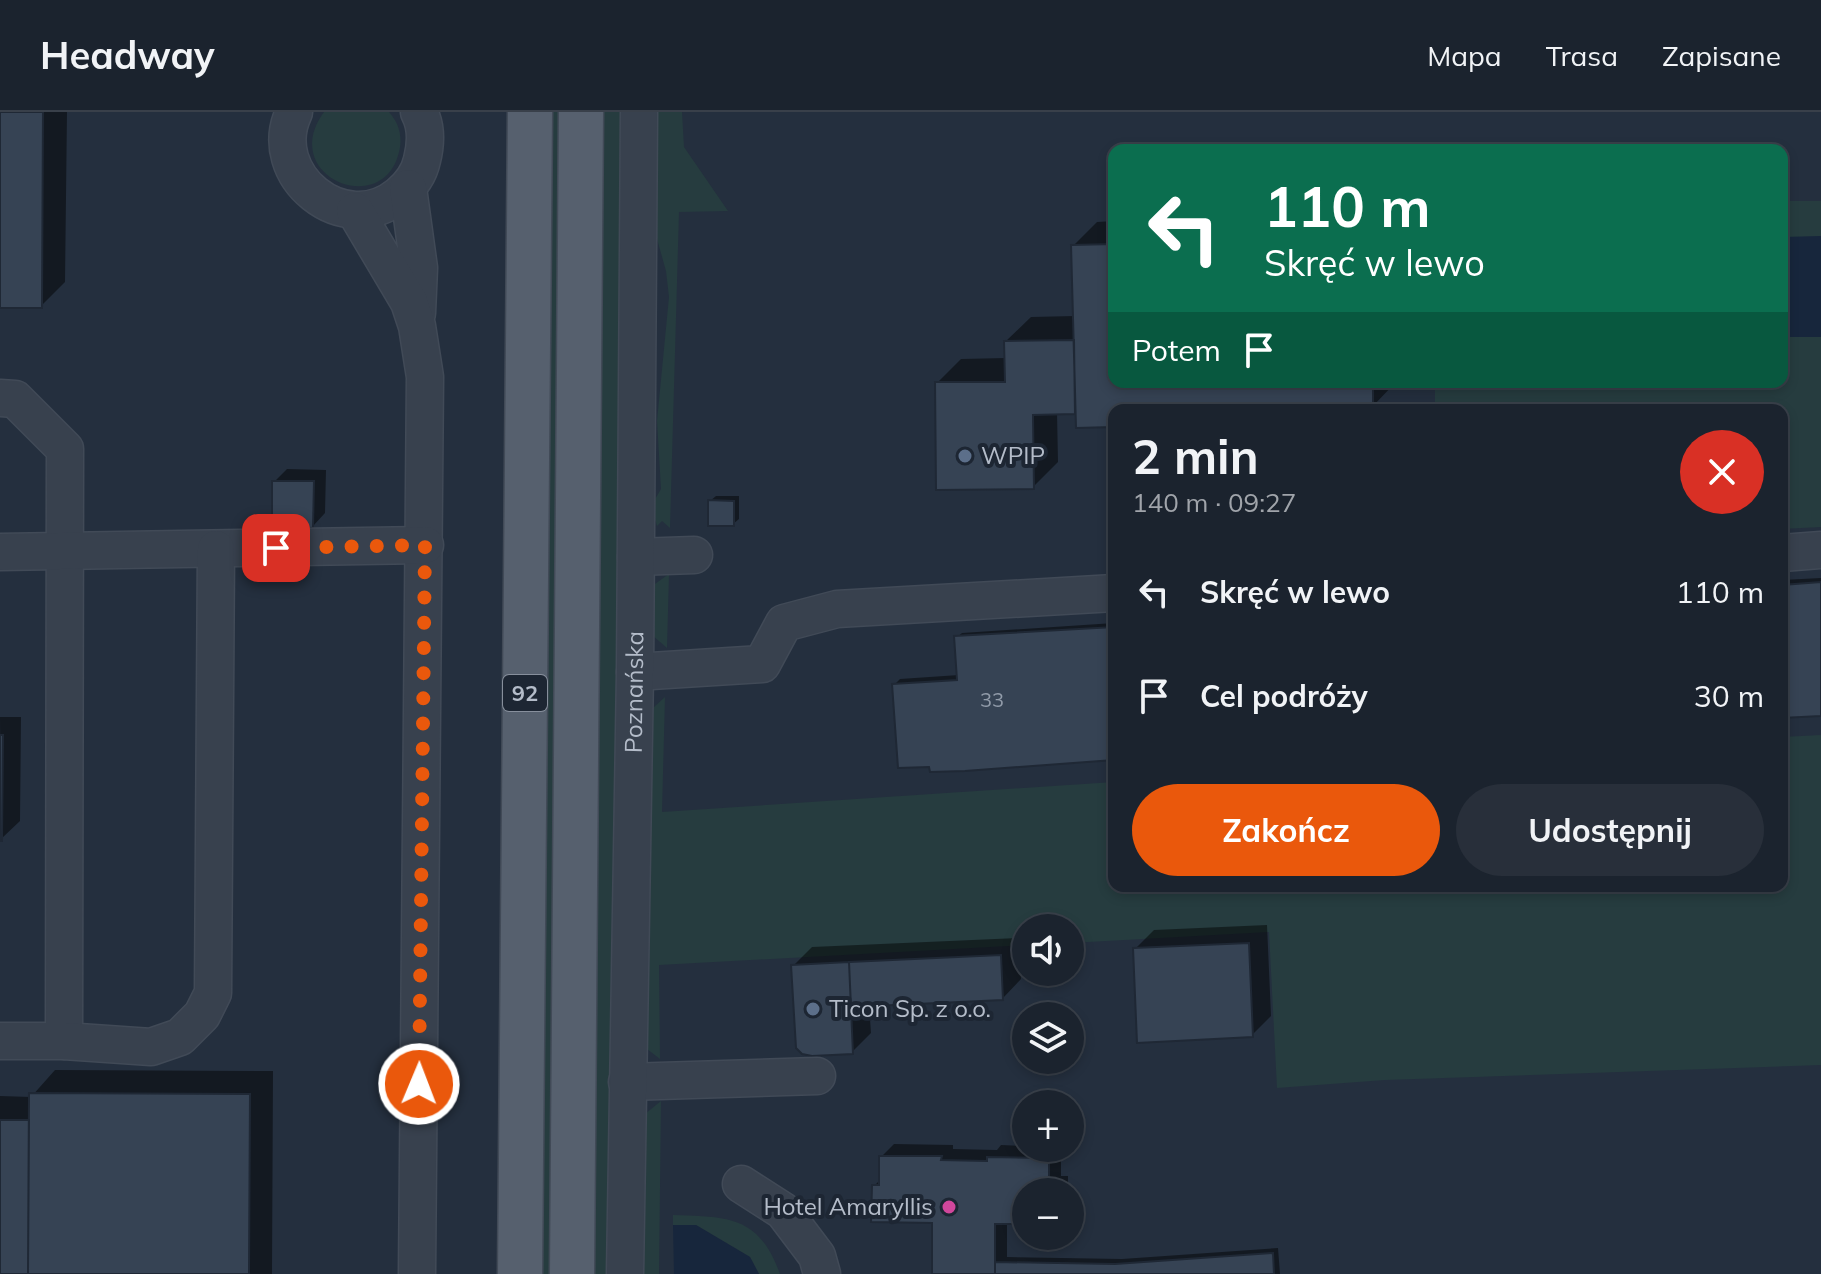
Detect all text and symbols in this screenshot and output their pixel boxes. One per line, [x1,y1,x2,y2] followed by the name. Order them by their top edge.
[40,31,215,79] text: Headway
[1427,38,1502,73] text: Mapa
[1546,38,1618,73] text: Trasa
[1662,38,1781,73] text: Zapisane
[1264,171,1431,241] text: 110 m
[1132,176,1236,280] icon: left
[1264,240,1485,285] text: Skręć w lewo
[1237,328,1281,372] icon: arrive
[1132,331,1221,369] text: Potem
[1132,426,1259,486] text: 2 min
[1680,430,1764,514] button: close
[981,440,1045,470] place label: WPIP
[956,447,974,465] marker: WPIP
[1132,486,1296,519] text: 140 m · 09:27
[242,514,310,582] pin
[254,526,298,570] icon: arrive
[1132,570,1176,614] icon: left
[1200,573,1390,611] text: Skręć w lewo
[1676,573,1764,611] text: 110 m
[618,631,649,753] street label: Poznańska
[1132,674,1176,718] icon: arrive
[503,675,547,711] road number: 92
[1200,677,1368,715] text: Cel podróży
[1694,677,1764,715] text: 30 m
[980,687,1004,712] house number: 33
[1132,784,1440,876] button: Zakończ
[1456,784,1764,876] button: Udostępnij
[1012,914,1084,1250] map controls
[1012,914,1084,986] button: sound
[829,993,991,1023] place label: Ticon Sp. z o.o.
[804,1000,822,1018] marker: Ticon Sp. z o.o.
[1012,1002,1084,1074] button: layers
[377,1042,461,1126] position arrow
[1012,1090,1084,1162] button: +
[1012,1178,1084,1250] button: −
[763,1191,933,1221] place label: Hotel Amaryllis
[940,1198,958,1216] marker: Hotel Amaryllis

